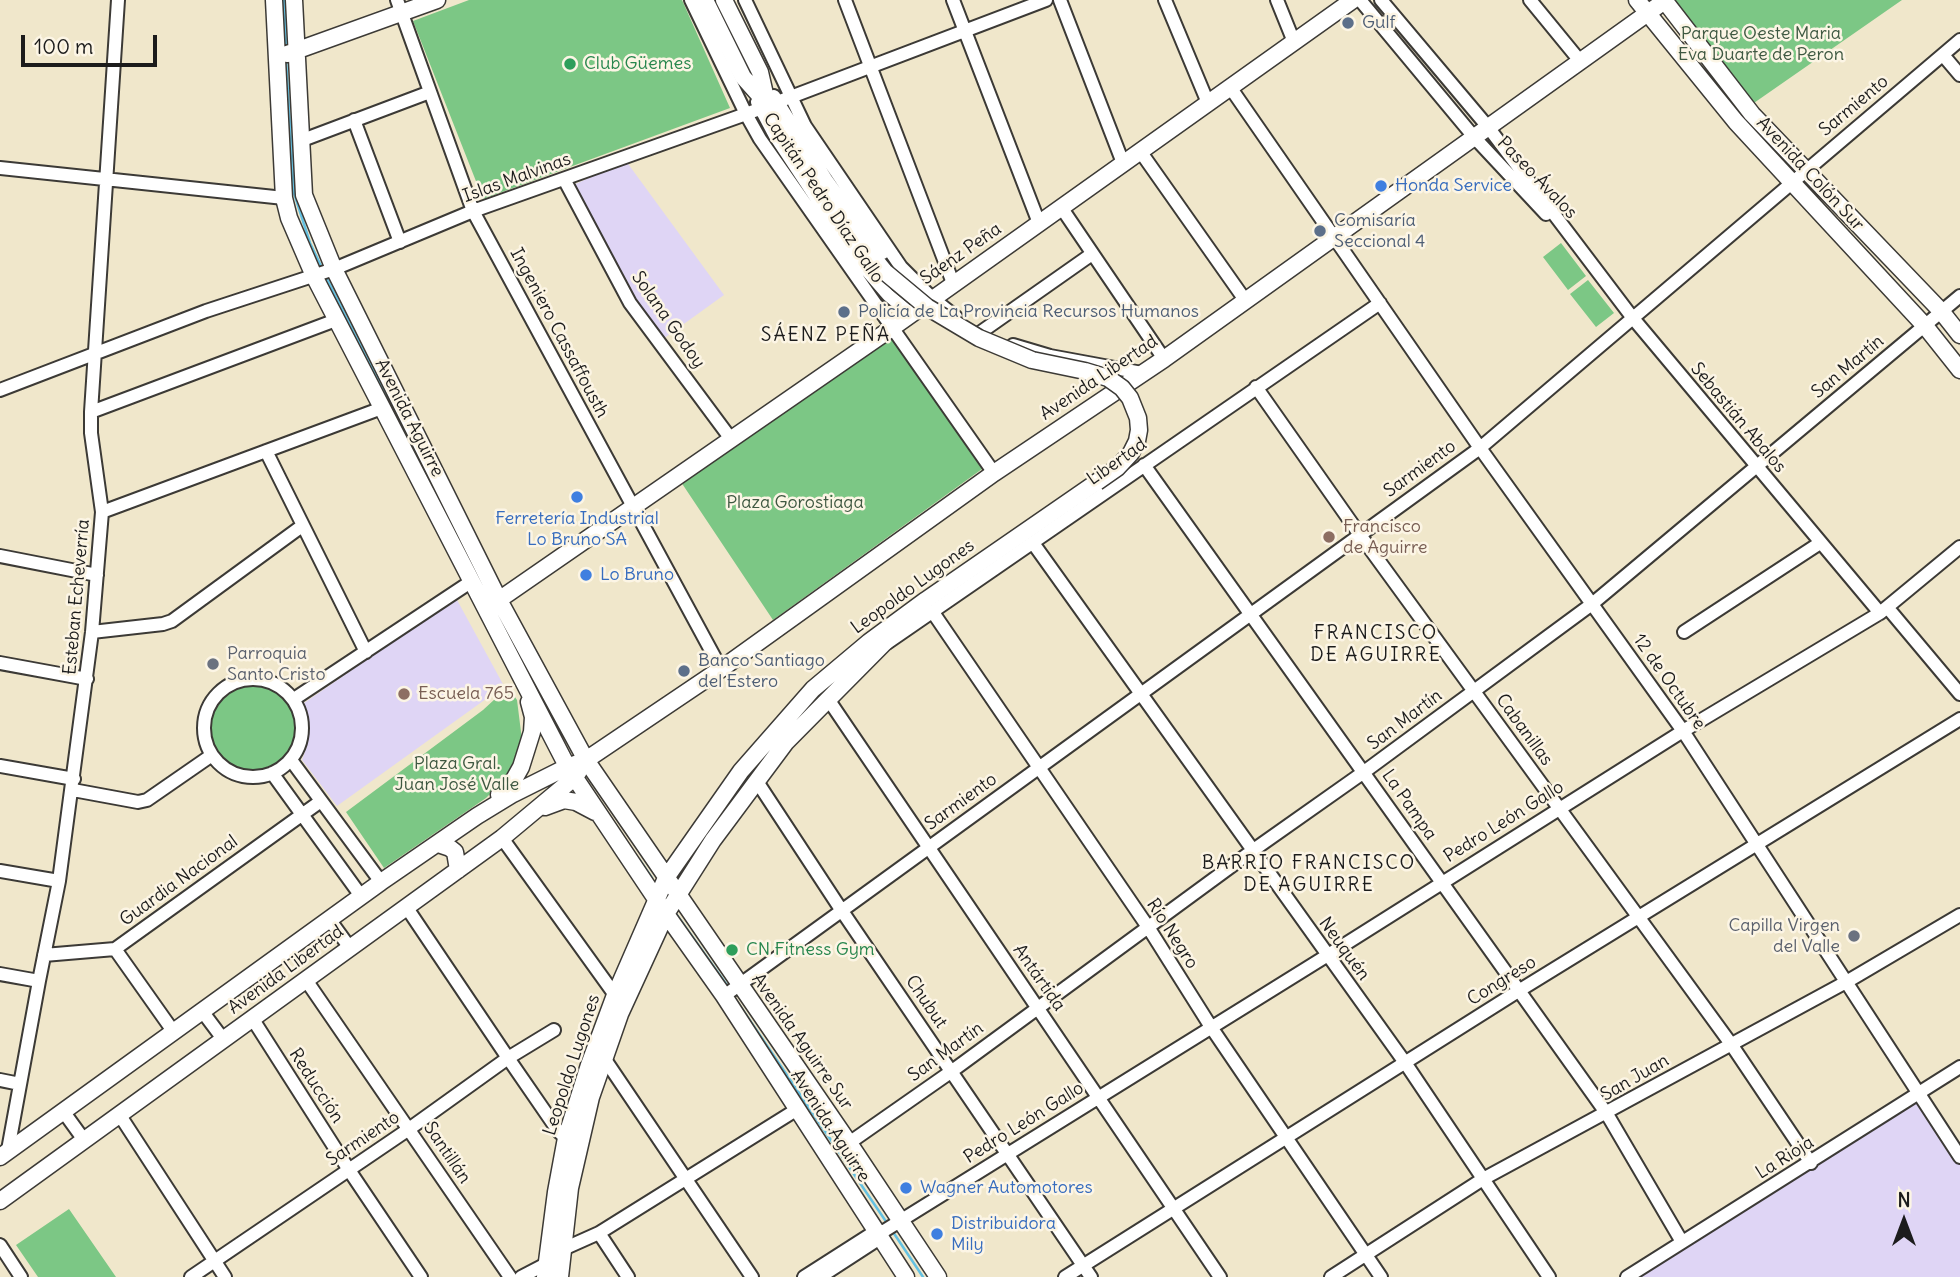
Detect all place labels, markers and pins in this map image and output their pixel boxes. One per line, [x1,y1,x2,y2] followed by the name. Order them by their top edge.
[1362,12,1395,34] place label: Gulf
[1340,15,1356,31] marker: Gulf
[584,53,691,75] place label: Club Güemes
[562,56,578,72] marker: Club Güemes
[1395,175,1512,197] place label: Honda Service
[1373,178,1389,194] marker: Honda Service
[1334,210,1425,252] place label: Comisaría Seccional 4
[1312,223,1328,239] marker: Comisaría Seccional 4
[858,301,1199,323] place label: Policía de La Provincia Recursos Humanos
[836,304,852,320] marker: Policía de La Provincia Recursos Humanos
[569,489,585,505] marker: Ferretería Industrial Lo Bruno SA
[495,508,659,550] place label: Ferretería Industrial Lo Bruno SA
[1343,516,1427,558] place label: Francisco de Aguirre
[1321,529,1337,545] marker: Francisco de Aguirre
[600,564,674,586] place label: Lo Bruno
[578,567,594,583] marker: Lo Bruno
[227,643,325,686] place label: Parroquia Santo Cristo
[698,650,825,692] place label: Banco Santiago del Estero
[205,656,221,672] marker: Parroquia Santo Cristo
[676,663,692,679] marker: Banco Santiago del Estero
[418,683,514,705] place label: Escuela 765
[396,686,412,702] marker: Escuela 765
[1729,915,1840,958] place label: Capilla Virgen del Valle
[1846,928,1862,944] marker: Capilla Virgen del Valle
[746,939,875,961] place label: CN Fitness Gym
[724,942,740,958] marker: CN Fitness Gym
[920,1177,1093,1199] place label: Wagner Automotores
[898,1180,914,1196] marker: Wagner Automotores
[951,1213,1056,1256] place label: Distribuidora Mily
[929,1226,945,1242] marker: Distribuidora Mily

